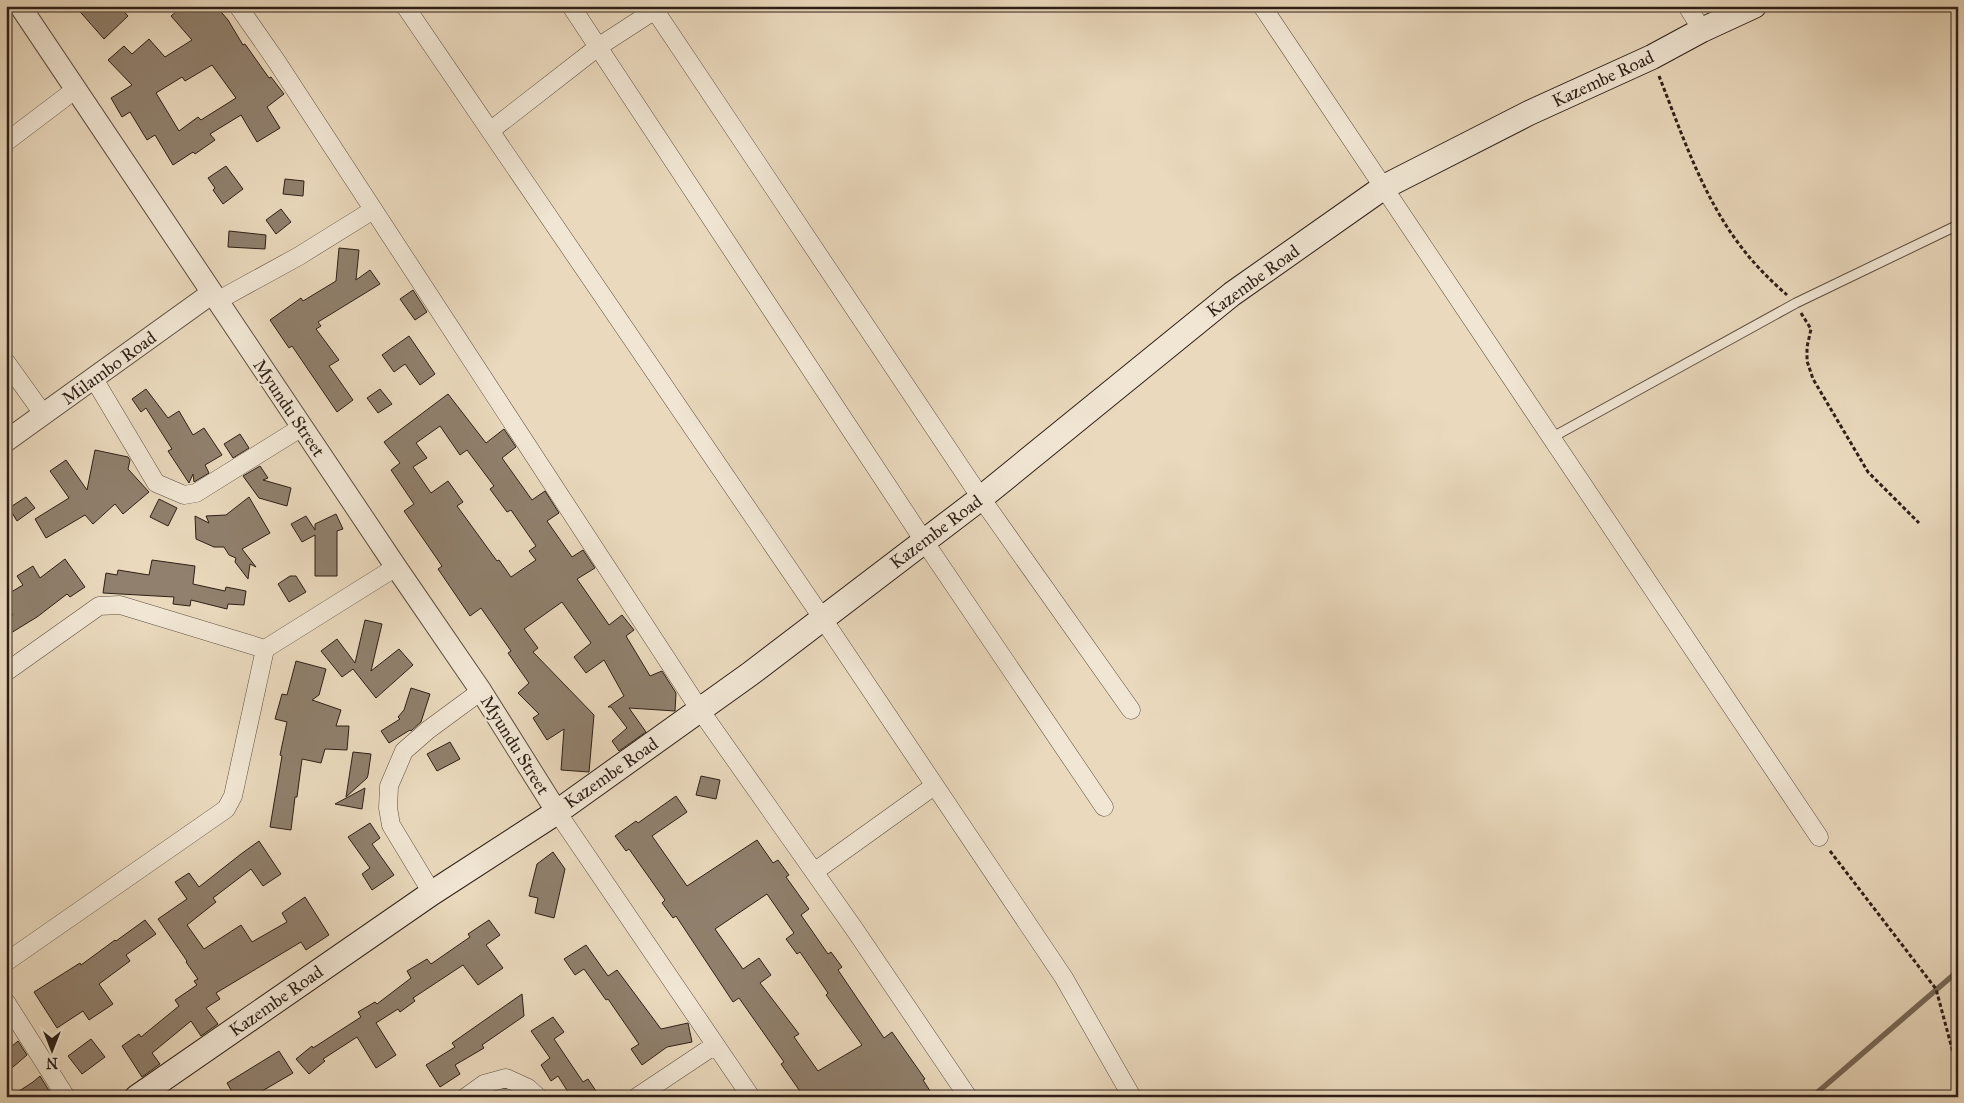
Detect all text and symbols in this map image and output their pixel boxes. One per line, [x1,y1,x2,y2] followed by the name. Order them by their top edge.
[1549,46,1657,112] street label: Kazembe Road
[1202,240,1304,322] street label: Kazembe Road
[58,326,160,410] street label: Milambo Road
[248,355,330,462] street label: Myundu Street
[886,490,986,574] street label: Kazembe Road
[476,691,555,799] street label: Myundu Street
[560,733,662,813] street label: Kazembe Road
[225,961,327,1041] street label: Kazembe Road
[28,1026,78,1076] north arrow
[46,1054,58,1071] text: N

